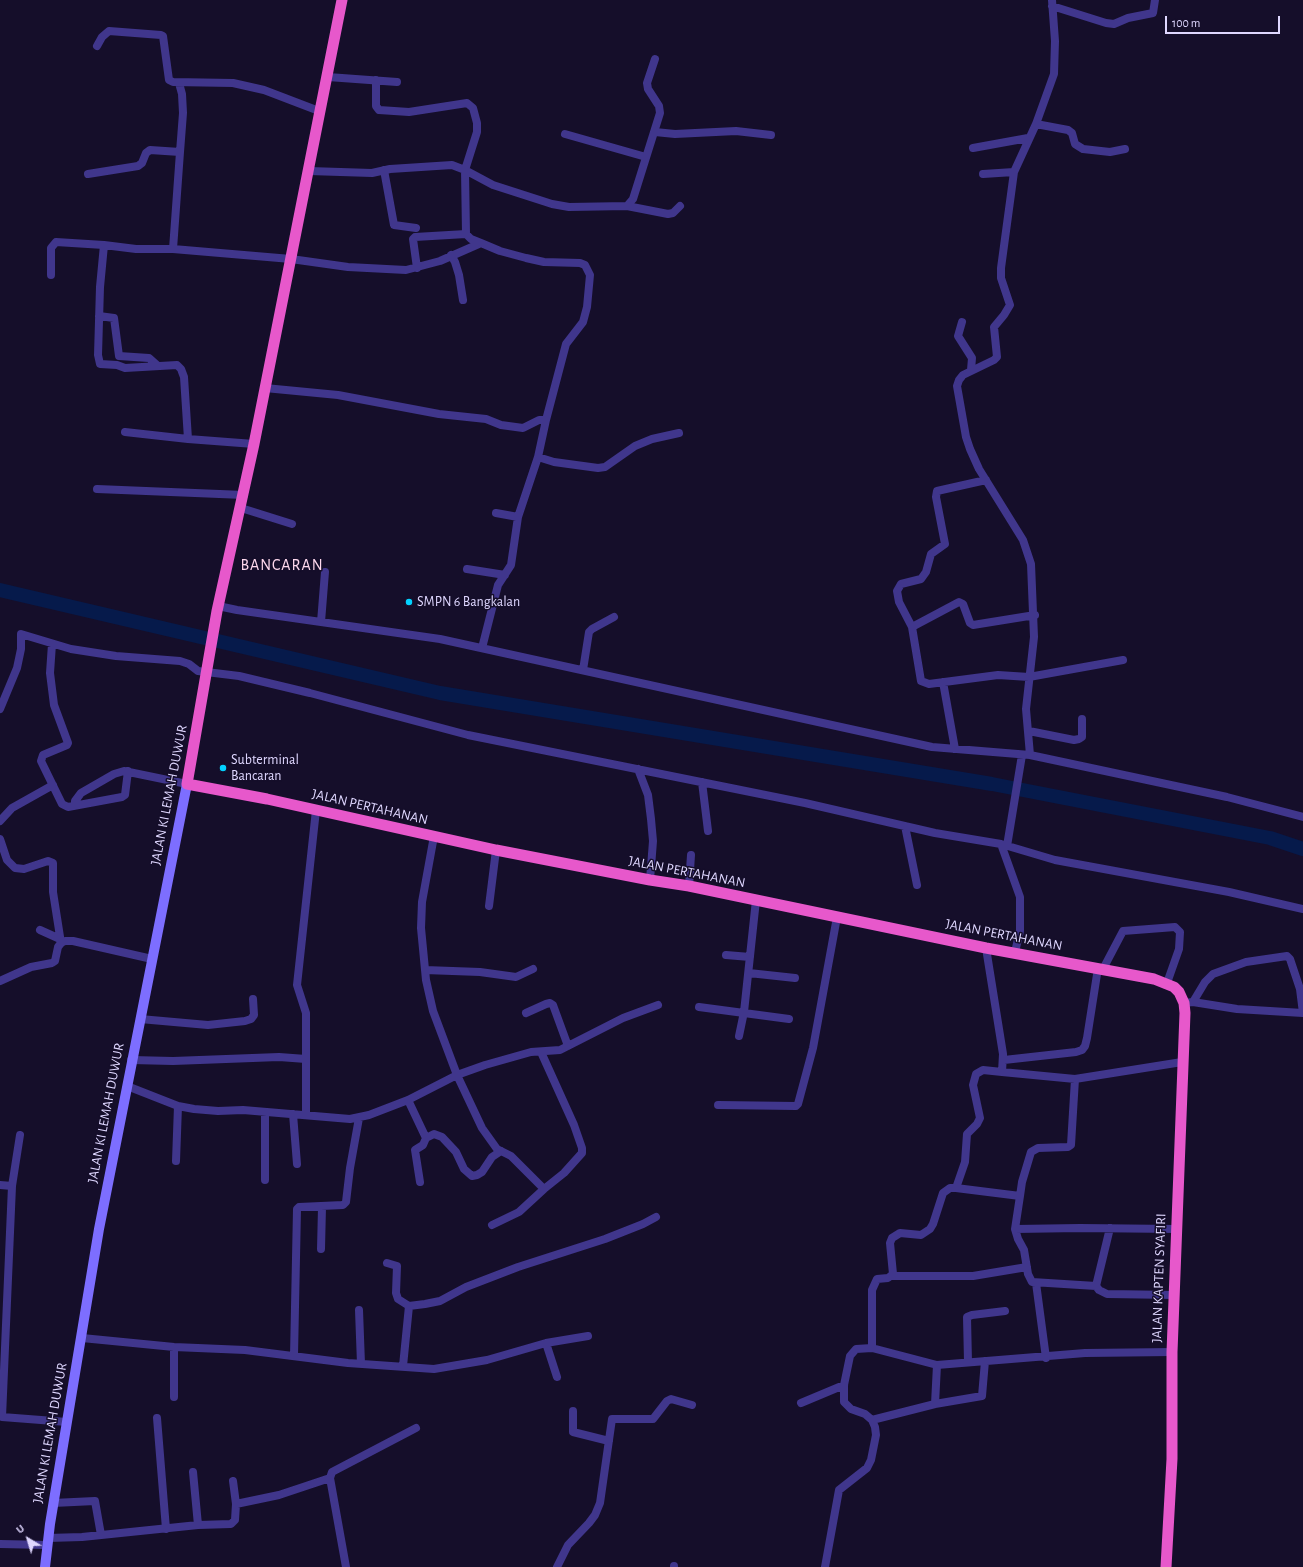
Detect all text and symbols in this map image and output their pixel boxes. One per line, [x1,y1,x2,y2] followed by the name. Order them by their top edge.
[1167,8,1282,34] scale bar
[1172,17,1200,29] text: 100 m
[240,555,324,575] district label: BANCARAN
[417,594,520,610] place label: SMPN 6 Bangkalan
[404,597,414,607] marker: SMPN 6 Bangkalan
[147,724,191,866] street label: JALAN KI LEMAH DUWUR
[231,752,299,784] place label: Subterminal Bancaran
[218,763,228,773] marker: Subterminal Bancaran
[310,785,430,829] street label: JALAN PERTAHANAN
[627,852,747,892] street label: JALAN PERTAHANAN
[944,915,1064,955] street label: JALAN PERTAHANAN
[84,1042,128,1184] street label: JALAN KI LEMAH DUWUR
[1148,1213,1170,1343] street label: JALAN KAPTEN SYAFIRI
[29,1361,71,1505] street label: JALAN KI LEMAH DUWUR
[8,1519,48,1559] north arrow
[14,1523,26,1536] text: U

